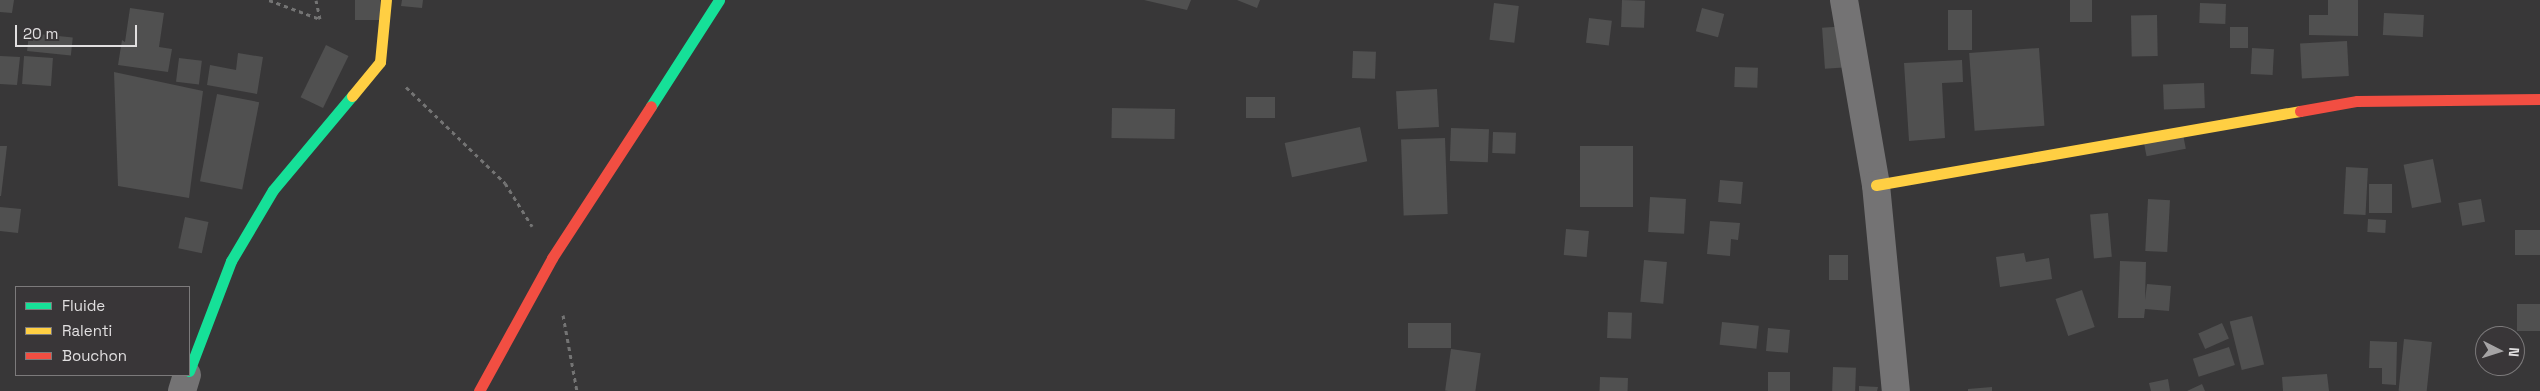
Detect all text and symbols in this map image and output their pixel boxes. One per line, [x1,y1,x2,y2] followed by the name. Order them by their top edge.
[18,15,140,47] scale bar
[23,24,58,43] text: 20 m
[15,286,190,376] legend
[62,296,105,315] text: Fluide
[62,321,112,340] text: Ralenti
[2475,326,2525,376] north arrow
[62,346,127,365] text: Bouchon
[2505,347,2523,358] text: N

